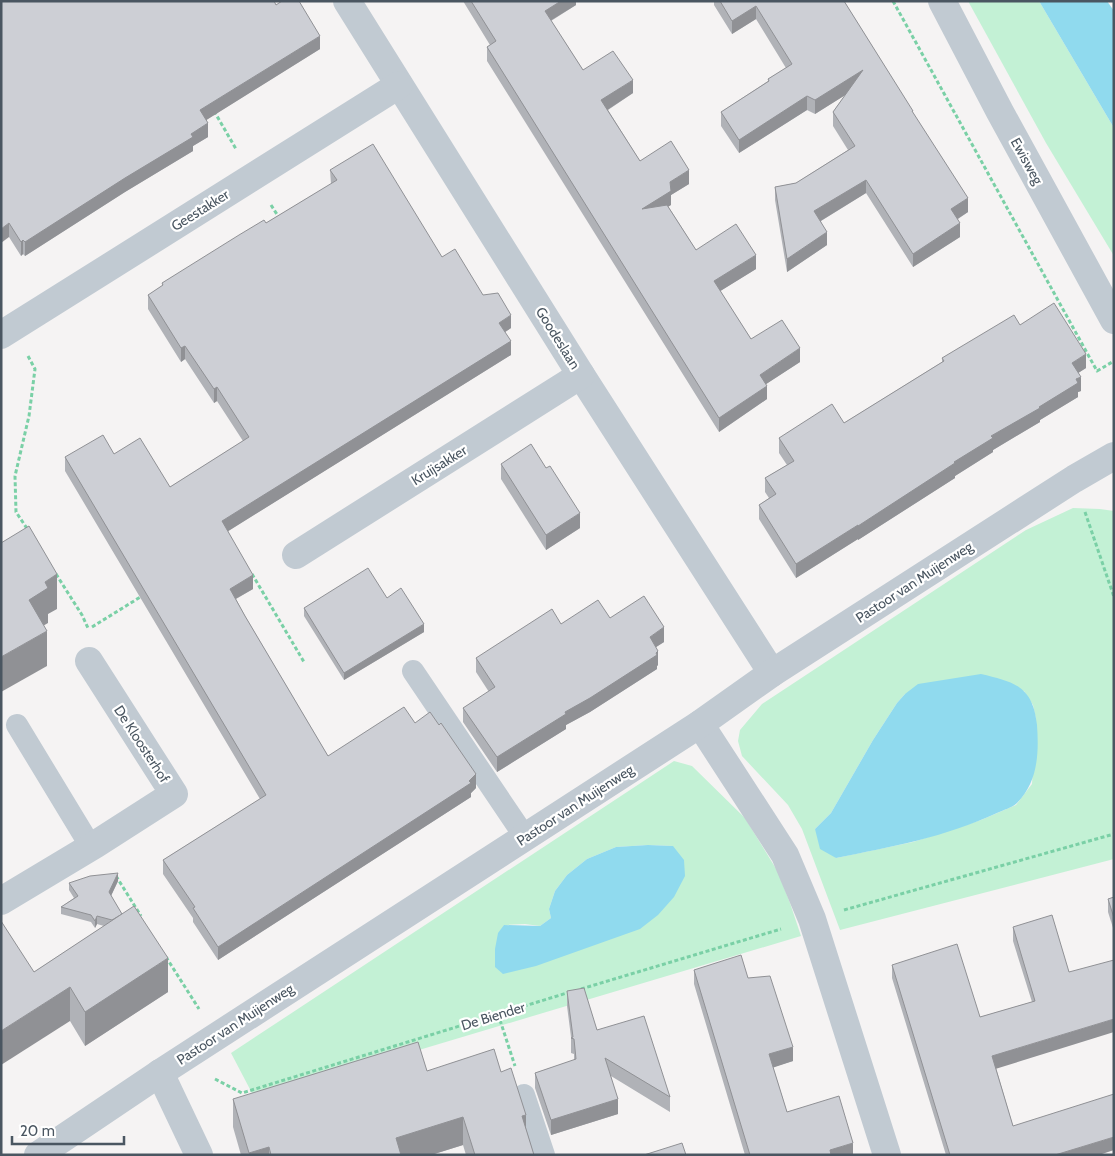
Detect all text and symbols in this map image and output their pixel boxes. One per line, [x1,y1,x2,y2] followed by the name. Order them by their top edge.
[1007,134,1048,188] street label: Ewisweg
[168,185,233,235] street label: Geestakker
[532,304,584,373] street label: Goodeslaan
[408,441,471,489] street label: Kruijsakker
[852,537,977,627] street label: Pastoor van Muijenweg
[110,702,174,786] street label: De Kloosterhof
[513,760,638,850] street label: Pastoor van Muijenweg
[173,979,298,1069] street label: Pastoor van Muijenweg
[459,998,528,1034] street label: De Biender
[12,1114,125,1146] scale bar
[20,1122,55,1140] text: 20 m

